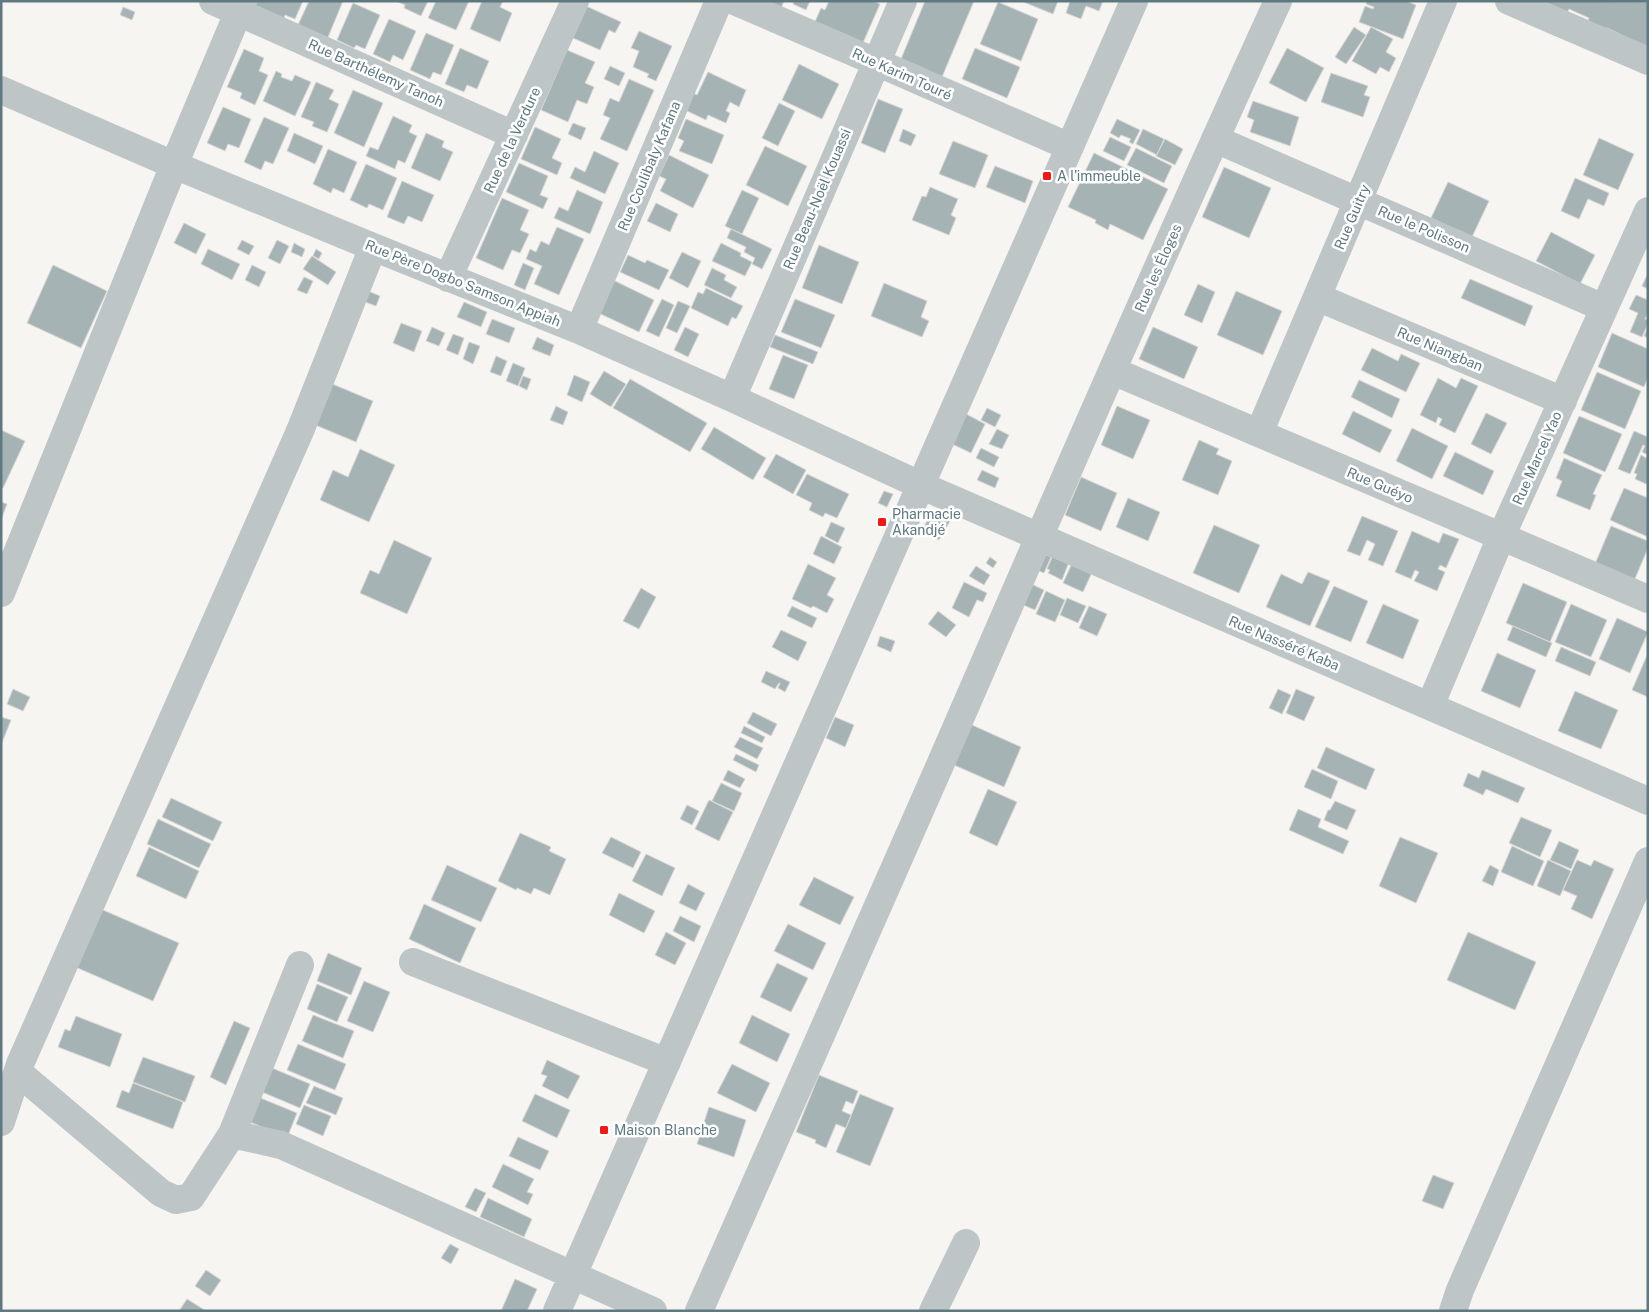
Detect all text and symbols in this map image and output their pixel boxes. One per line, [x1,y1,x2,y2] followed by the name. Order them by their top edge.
[306,36,446,110] street label: Rue Barthélemy Tanoh
[850,45,954,103] street label: Rue Karim Touré
[480,84,544,196] street label: Rue de la Verdure
[614,99,684,233] street label: Rue Coulibaly Kafana
[780,126,854,272] street label: Rue Beau-Noël Kouassi
[1057,168,1141,184] place label: A l'immeuble
[1041,170,1053,182] marker: A l'immeuble
[1331,182,1373,252] street label: Rue Guitry
[1376,202,1472,256] street label: Rue le Polisson
[1131,221,1185,314] street label: Rue les Éloges
[363,236,563,330] street label: Rue Père Dogbo Samson Appiah
[1395,324,1485,374] street label: Rue Niangban
[1509,409,1565,507] street label: Rue Marcel Yao
[1345,464,1416,506] street label: Rue Guéyo
[892,506,961,538] place label: Pharmacie Akandjé
[876,516,888,528] marker: Pharmacie Akandjé
[1226,612,1342,674] street label: Rue Nasséré Kaba
[614,1122,717,1138] place label: Maison Blanche
[598,1124,610,1136] marker: Maison Blanche

